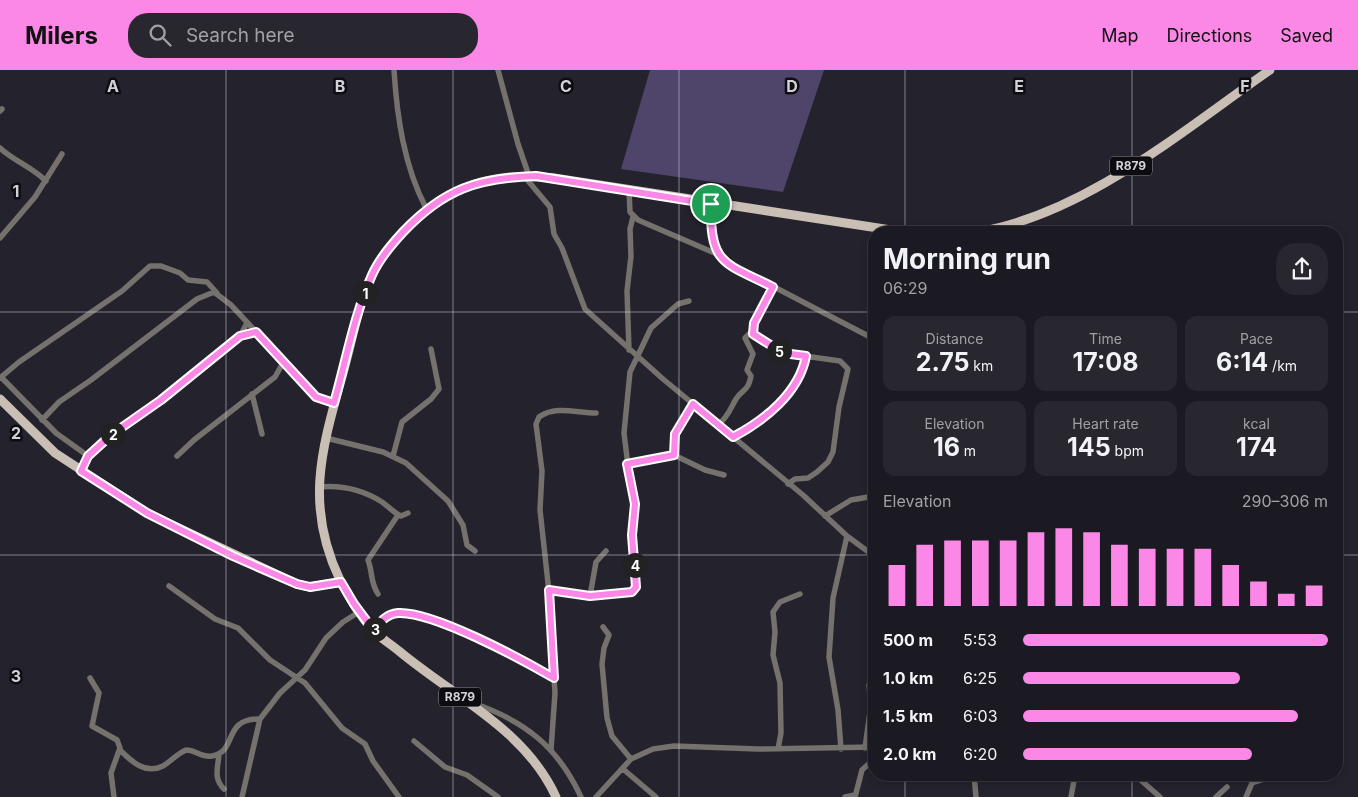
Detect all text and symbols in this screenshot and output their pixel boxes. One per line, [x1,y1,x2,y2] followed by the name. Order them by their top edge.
[128,13,478,58] search box
[25,21,98,50] text: Milers
[146,21,174,49] icon: search
[186,24,295,47] text: Search here
[1101,25,1139,46] text: Map
[1167,25,1252,46] text: Directions
[1280,25,1333,46] text: Saved
[107,76,119,96] text: A
[335,76,345,96] text: B
[560,76,572,96] text: C
[786,76,798,96] text: D
[1014,76,1024,96] text: E
[1240,76,1250,96] text: F
[1110,156,1152,175] road number: R879
[13,181,19,201] text: 1
[690,183,732,225] pin
[697,190,725,218] icon: arrive
[883,242,1051,276] text: Morning run
[1276,243,1328,295] button: share
[883,278,927,298] text: 06:29
[352,280,378,306] pin: 1
[362,285,369,302] text: 1
[926,330,983,347] text: Distance
[1089,330,1122,347] text: Time
[1240,330,1273,347] text: Pace
[766,338,792,364] pin: 5
[775,343,784,360] text: 5
[916,347,969,377] text: 2.75
[1073,347,1138,377] text: 17:08
[1216,347,1268,377] text: 6:14
[969,357,993,374] text: km
[1268,357,1297,374] text: /km
[925,415,985,432] text: Elevation
[1072,415,1139,432] text: Heart rate
[1243,415,1270,432] text: kcal
[100,422,126,446] pin: 2
[11,423,21,443] text: 2
[109,426,118,443] text: 2
[933,432,960,462] text: 16
[1067,432,1111,462] text: 145
[1236,432,1277,462] text: 174
[960,442,976,459] text: m
[1111,442,1144,459] text: bpm
[883,491,952,511] text: Elevation
[1242,491,1328,511] text: 290–306 m
[622,552,648,578] pin: 4
[631,557,640,574] text: 4
[362,616,388,642] pin: 3
[371,621,380,638] text: 3
[883,630,933,650] text: 500 m
[963,630,997,650] text: 5:53
[11,666,21,686] text: 3
[883,668,933,688] text: 1.0 km
[963,668,997,688] text: 6:25
[439,688,481,706] road number: R879
[883,706,933,726] text: 1.5 km
[963,706,998,726] text: 6:03
[883,744,936,764] text: 2.0 km
[963,744,997,764] text: 6:20

